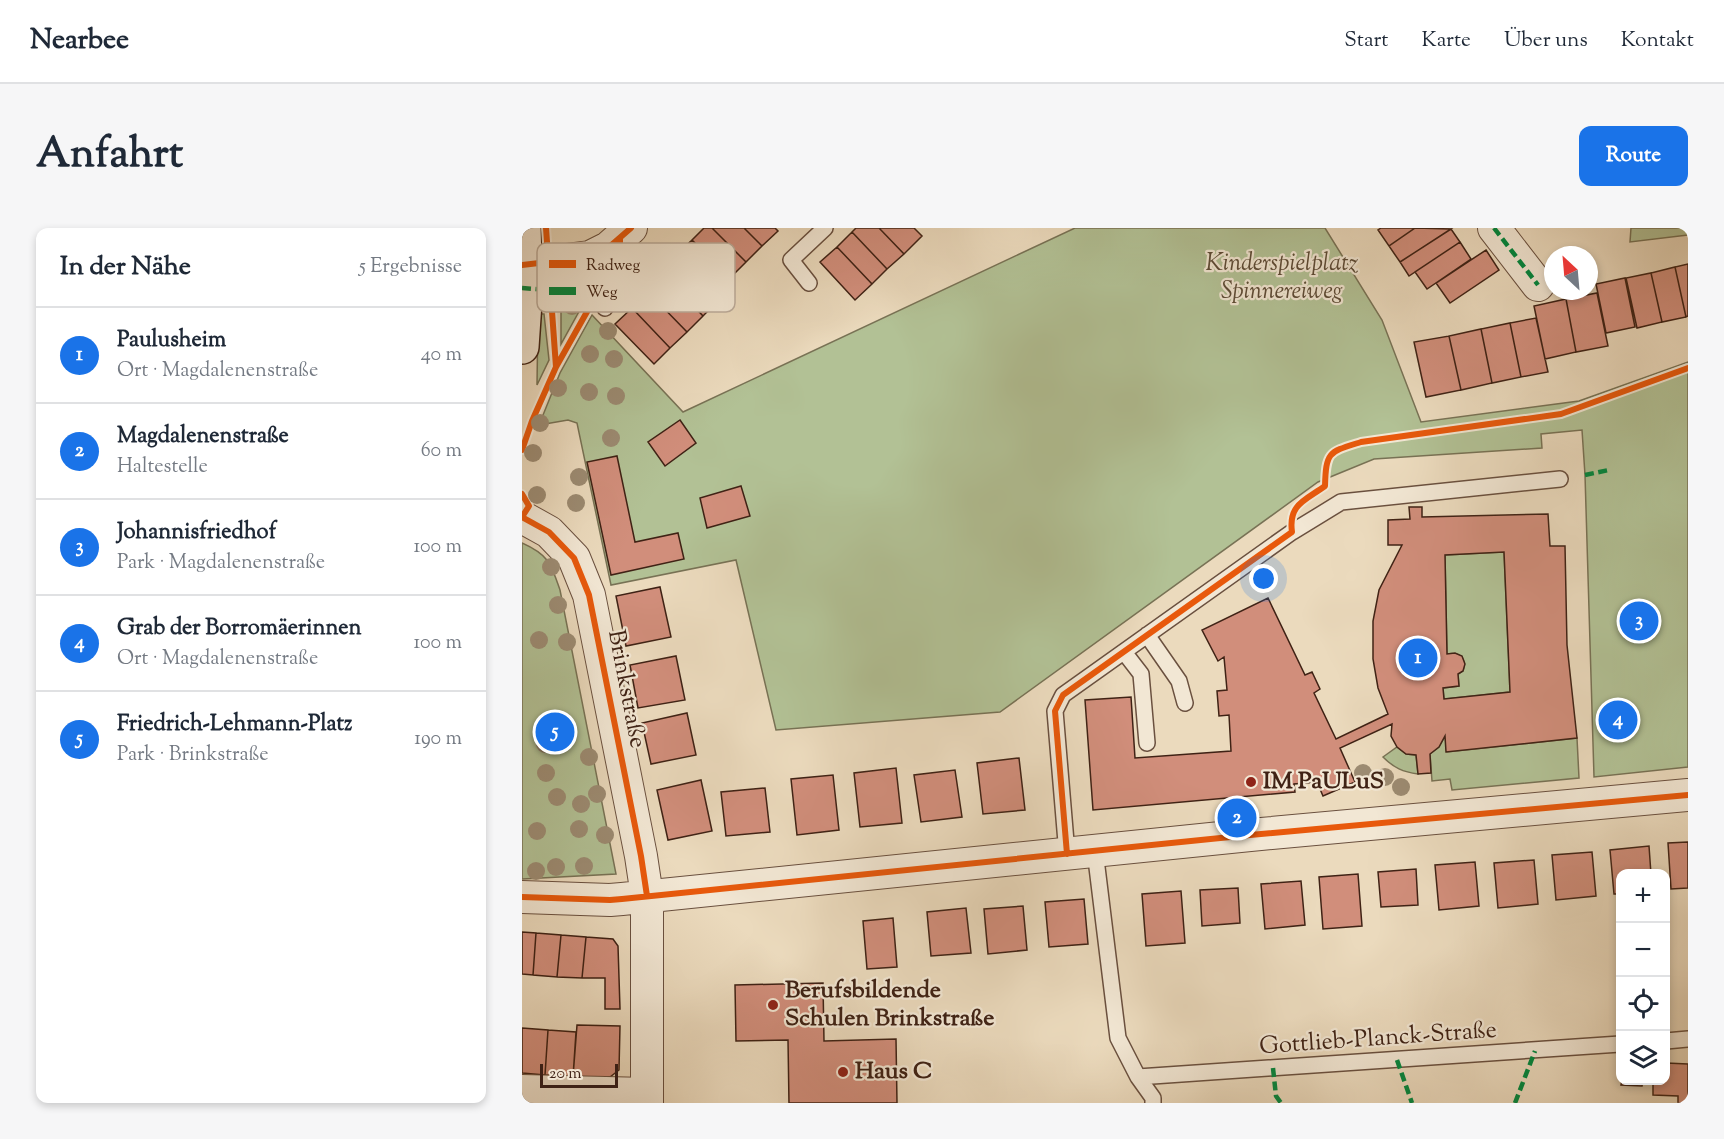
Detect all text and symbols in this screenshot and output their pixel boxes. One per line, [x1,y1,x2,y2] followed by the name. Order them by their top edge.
[30,21,129,61] text: Nearbee
[1344,26,1388,56] text: Start
[1421,26,1471,56] text: Karte
[1504,26,1588,56] text: Über uns
[1621,26,1694,56] text: Kontakt
[36,126,183,186] text: Anfahrt
[1579,126,1688,186] button: Route
[537,243,735,312] legend
[1544,246,1598,300] north arrow
[1206,247,1359,309] park label: Kinderspielplatz Spinnereiweg
[60,249,191,286] text: In der Nähe
[359,253,462,282] text: 5 Ergebnisse
[586,255,640,278] text: Radweg
[586,282,618,305] text: Weg
[117,325,226,357] text: Paulusheim
[76,341,83,370] text: 1
[421,341,462,370] text: 40 m
[117,357,318,386] text: Ort · Magdalenenstraße
[117,421,289,453] text: Magdalenenstraße
[75,437,84,466] text: 2
[421,437,462,466] text: 60 m
[117,453,208,482] text: Haltestelle
[117,517,276,549] text: Johannisfriedhof
[75,533,84,562] text: 3
[413,533,462,562] text: 100 m
[117,549,325,578] text: Park · Magdalenenstraße
[1249,564,1278,593] your location
[1620,598,1658,644] pin: 3
[117,613,362,645] text: Grab der Borromäerinnen
[598,627,654,751] street label: Brinkstraße
[74,629,85,658] text: 4
[413,629,462,658] text: 100 m
[1398,636,1438,680] pin: 1
[117,645,318,674] text: Ort · Magdalenenstraße
[1598,698,1638,742] pin: 4
[117,709,352,741] text: Friedrich-Lehmann-Platz
[536,710,574,754] pin: 5
[76,725,83,754] text: 5
[414,725,462,754] text: 190 m
[117,741,269,770] text: Park · Brinkstraße
[1263,765,1384,799] place label: IM PaULuS
[1244,775,1258,789] marker: IM PaULuS
[1218,796,1256,840] pin: 2
[1616,869,1670,1085] map controls
[1616,869,1670,923] button: +
[1616,923,1670,977] button: −
[785,974,994,1036] place label: Berufsbildende Schulen Brinkstraße
[1616,977,1670,1031] button: locate
[766,998,780,1012] marker: Berufsbildende Schulen Brinkstraße
[1258,1014,1498,1064] street label: Gottlieb-Planck-Straße
[1616,1031,1670,1085] button: layers
[855,1055,932,1089] place label: Haus C
[540,1061,618,1088] scale bar
[549,1063,582,1086] text: 20 m
[836,1065,850,1079] marker: Haus C

